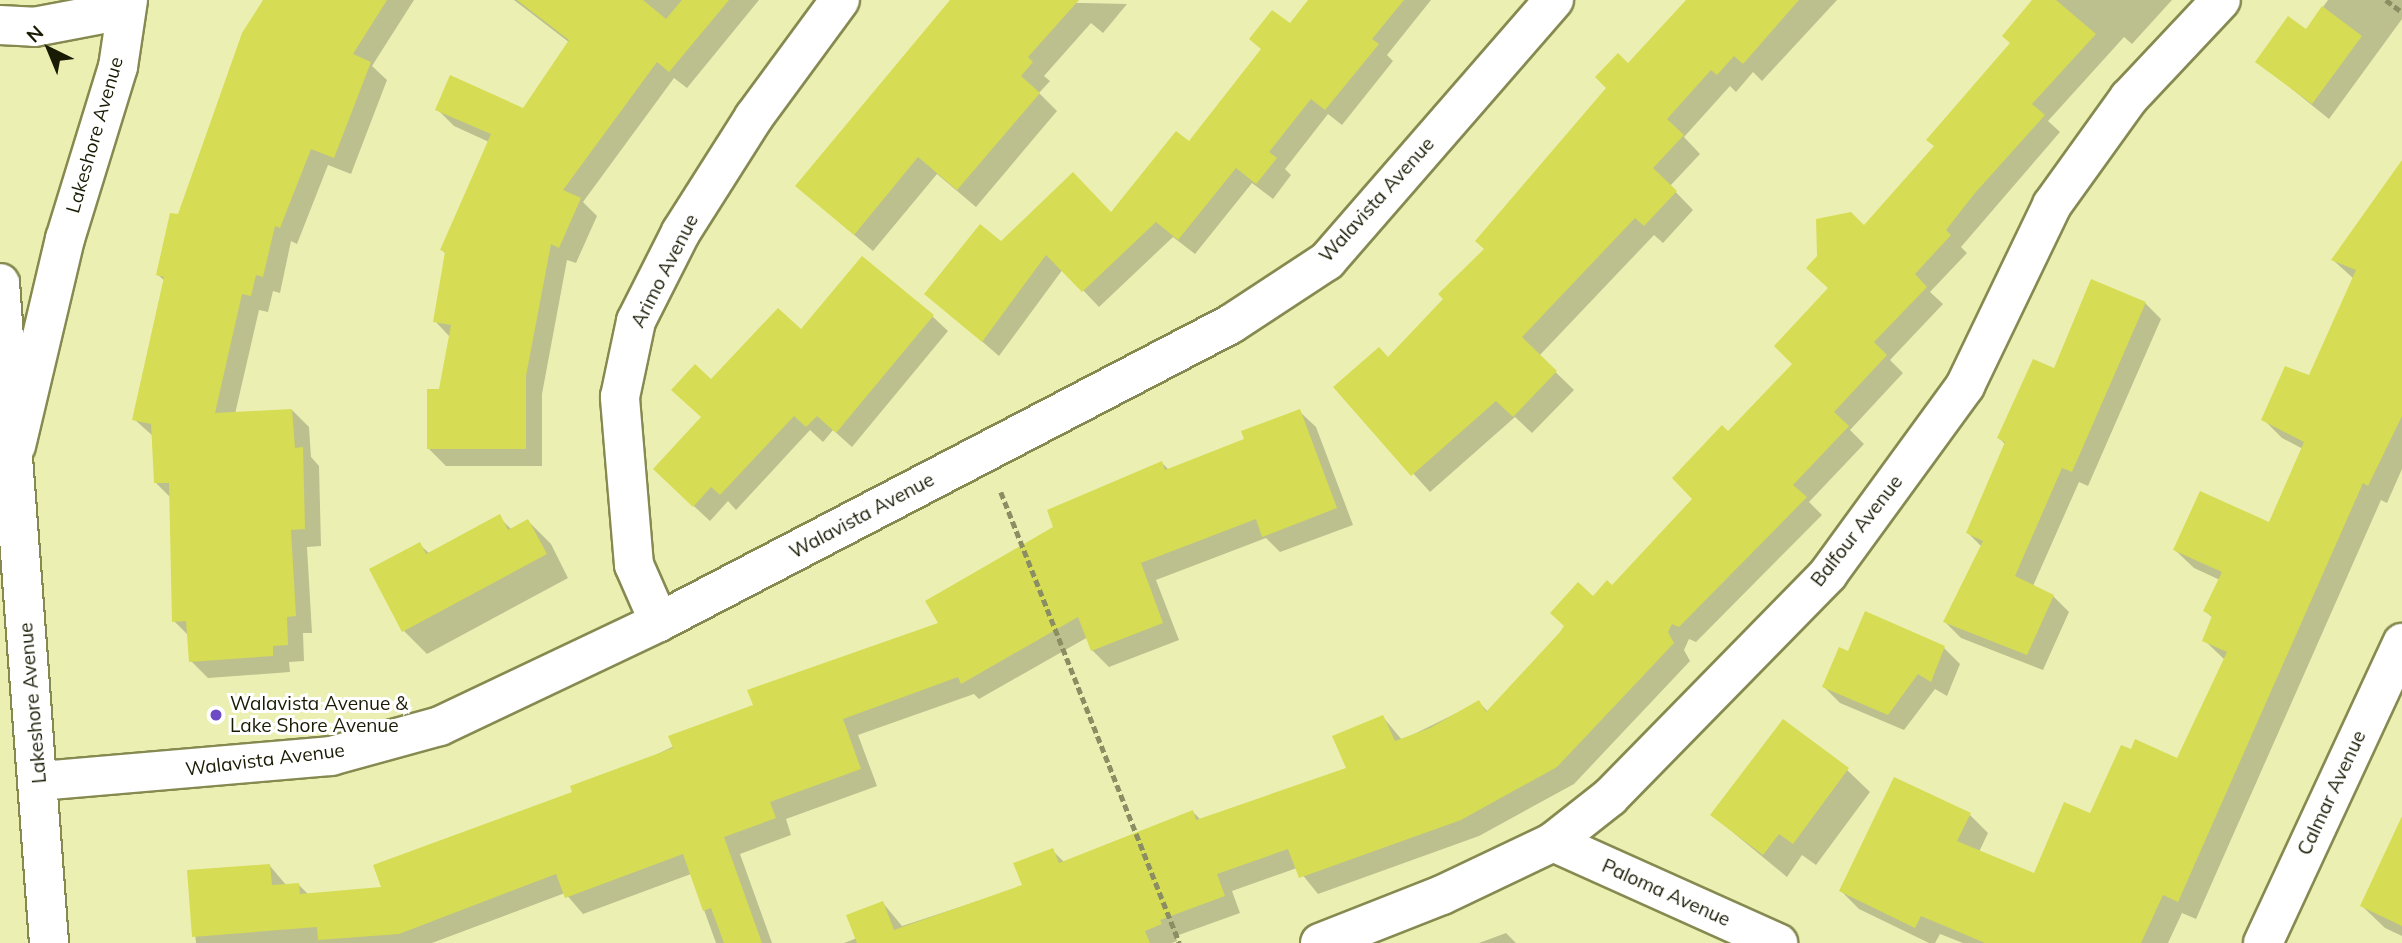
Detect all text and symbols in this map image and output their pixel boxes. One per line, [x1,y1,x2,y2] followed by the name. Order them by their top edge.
[14,14,84,84] north arrow
[21,20,48,47] text: N
[62,54,128,216] street label: Lakeshore Avenue
[1315,133,1439,267] street label: Walavista Avenue
[627,211,703,331] street label: Arimo Avenue
[786,468,938,564] street label: Walavista Avenue
[1807,471,1907,591] street label: Balfour Avenue
[15,622,51,784] street label: Lakeshore Avenue
[230,693,408,737] place label: Walavista Avenue & Lake Shore Avenue
[208,707,224,723] marker: Walavista Avenue & Lake Shore Avenue
[2293,727,2371,859] street label: Calmar Avenue
[184,739,346,781] street label: Walavista Avenue
[1598,855,1734,931] street label: Paloma Avenue

